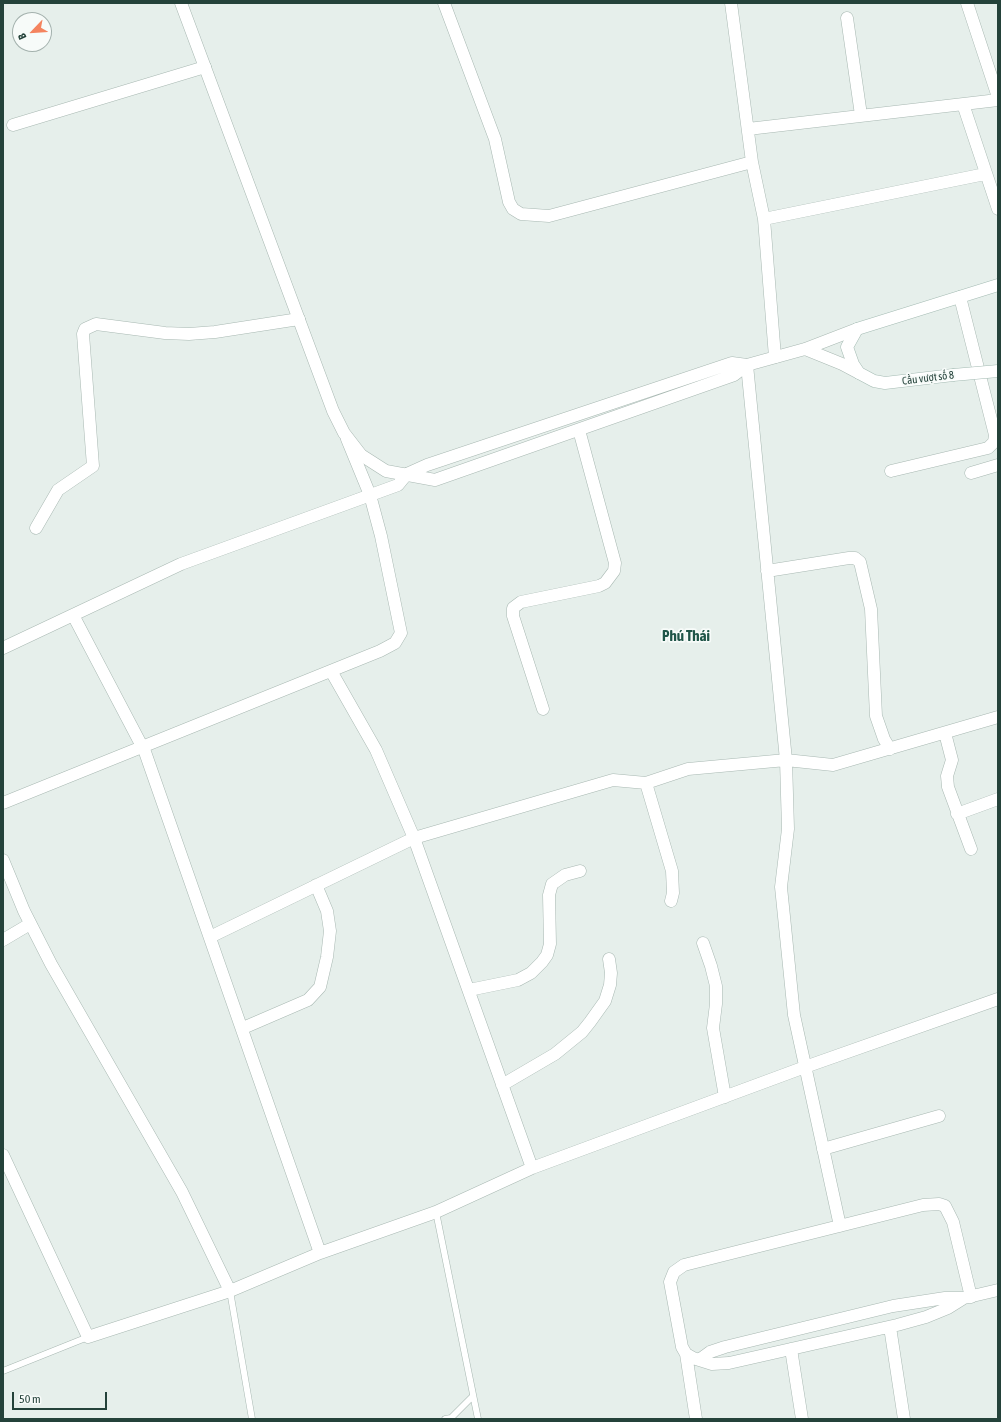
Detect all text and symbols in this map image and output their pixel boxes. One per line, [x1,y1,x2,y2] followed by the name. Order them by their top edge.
[12,12,52,52] north arrow
[15,32,29,42] text: B
[901,368,955,388] street label: Cầu vượt số 8
[662,627,710,645] district label: Phú Thái
[14,1384,109,1410] scale bar
[19,1392,41,1406] text: 50 m

